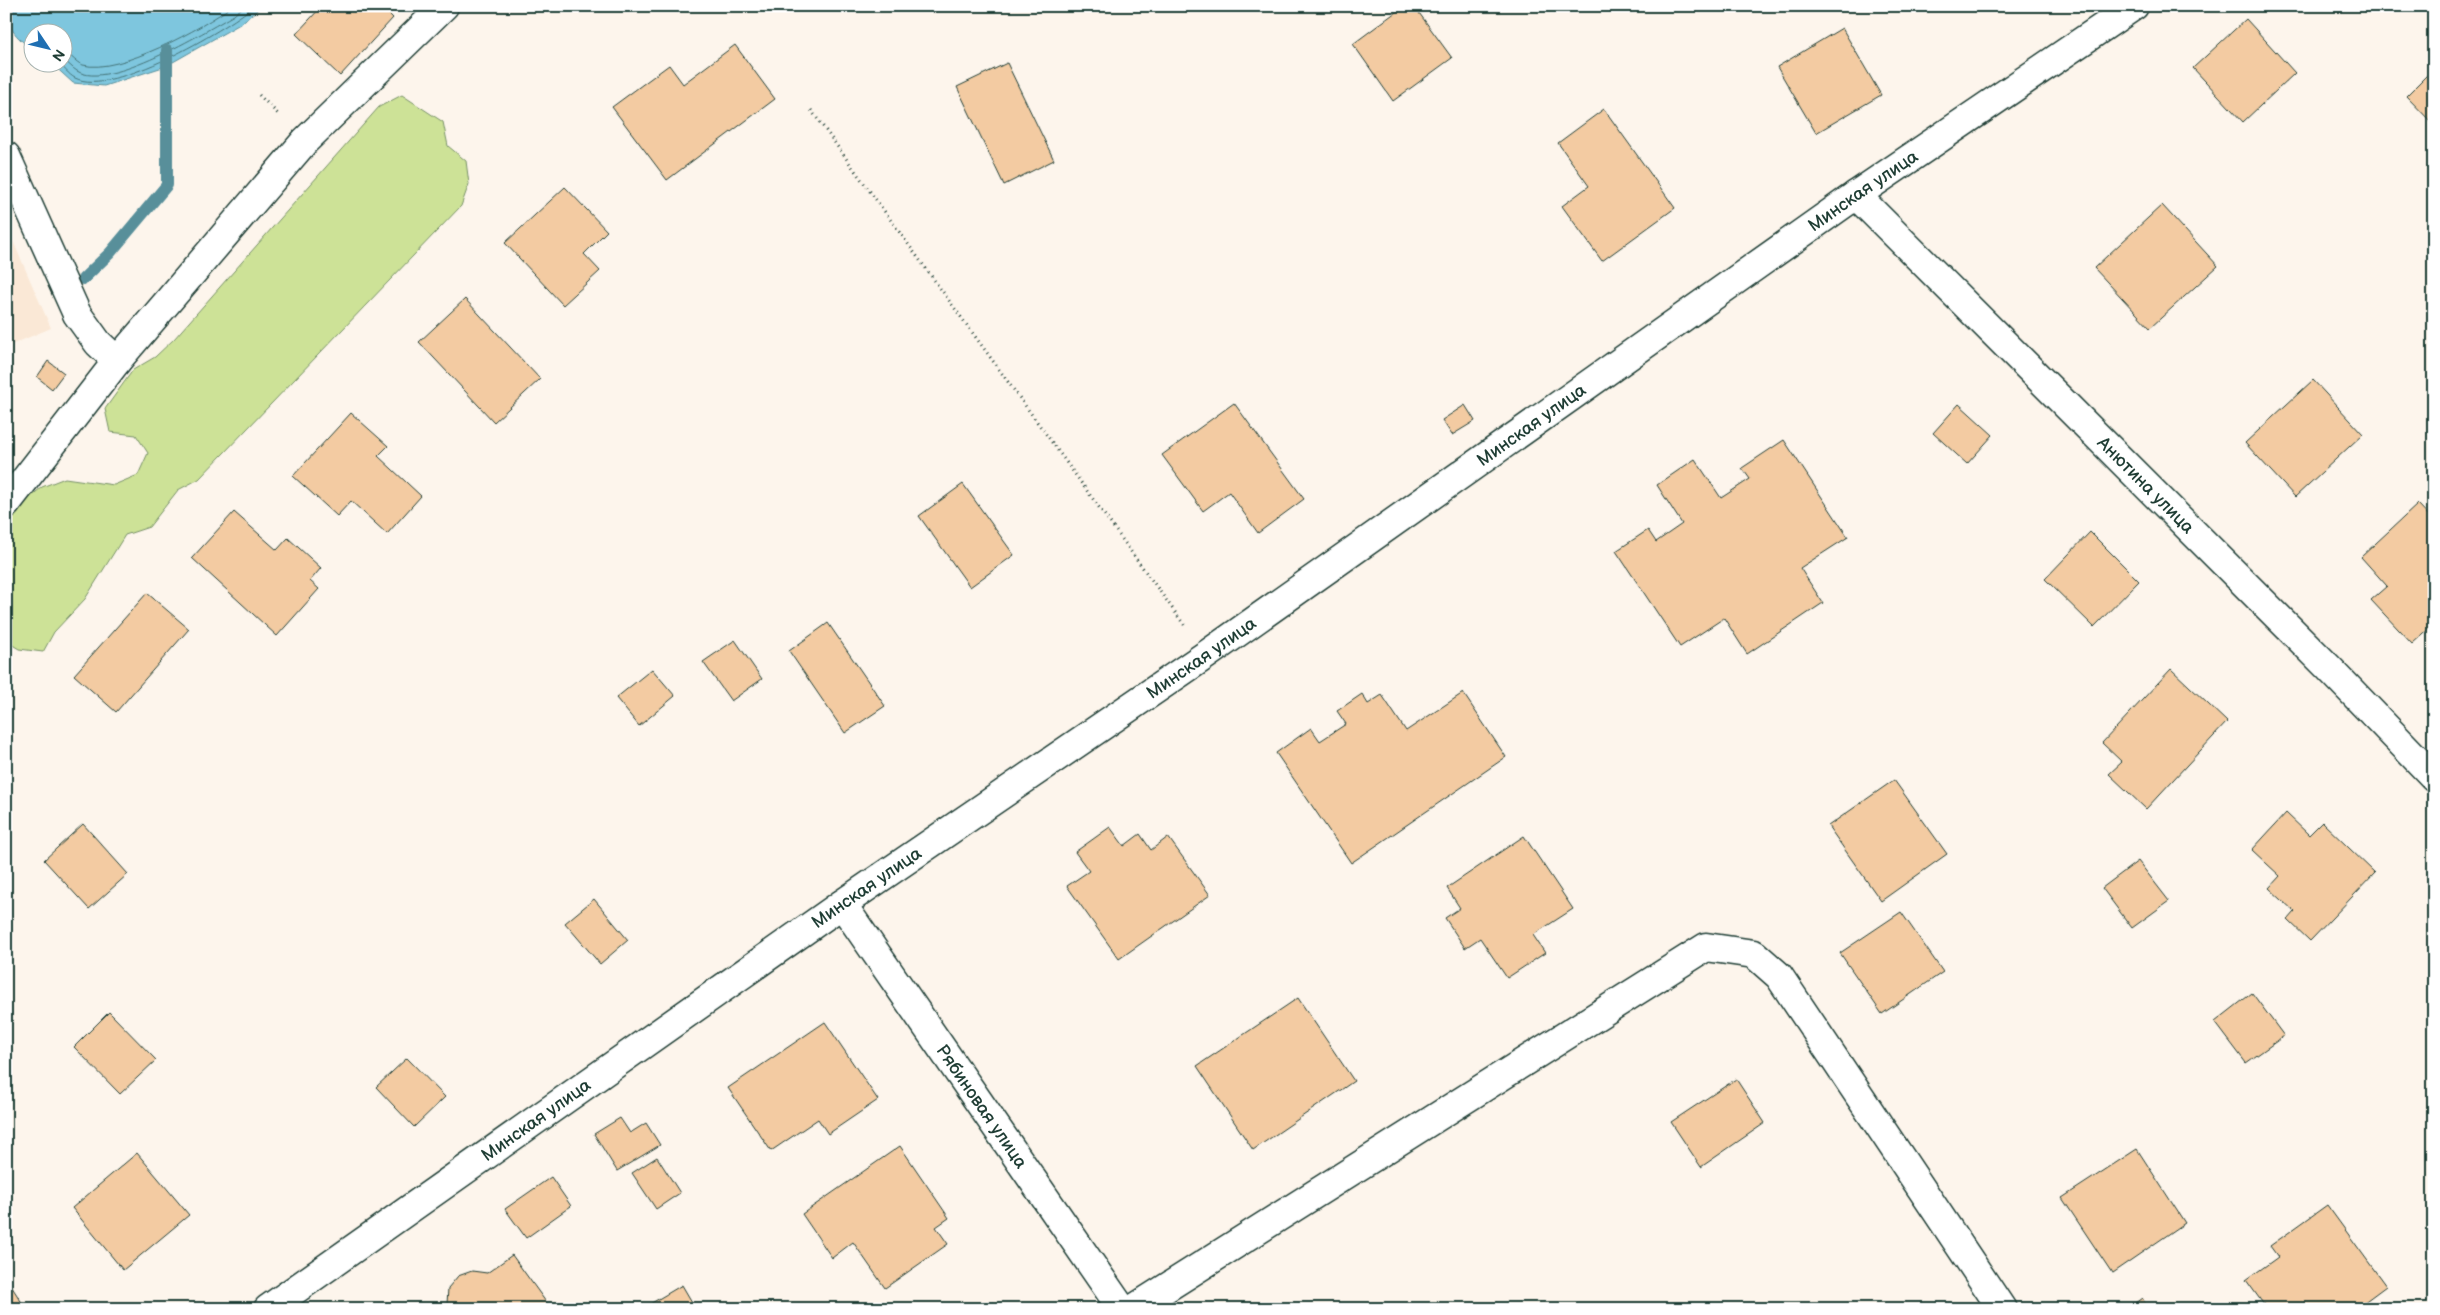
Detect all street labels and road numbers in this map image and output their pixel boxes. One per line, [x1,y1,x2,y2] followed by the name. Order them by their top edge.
[1804,145,1922,236] street label: Минская улица
[1473,379,1590,471] street label: Минская улица
[2092,431,2199,538] street label: Анютина улица
[1142,612,1260,703] street label: Минская улица
[807,842,926,933] street label: Минская улица
[932,1040,1032,1173] street label: Рябиновая улица
[477,1074,595,1166] street label: Минская улица

